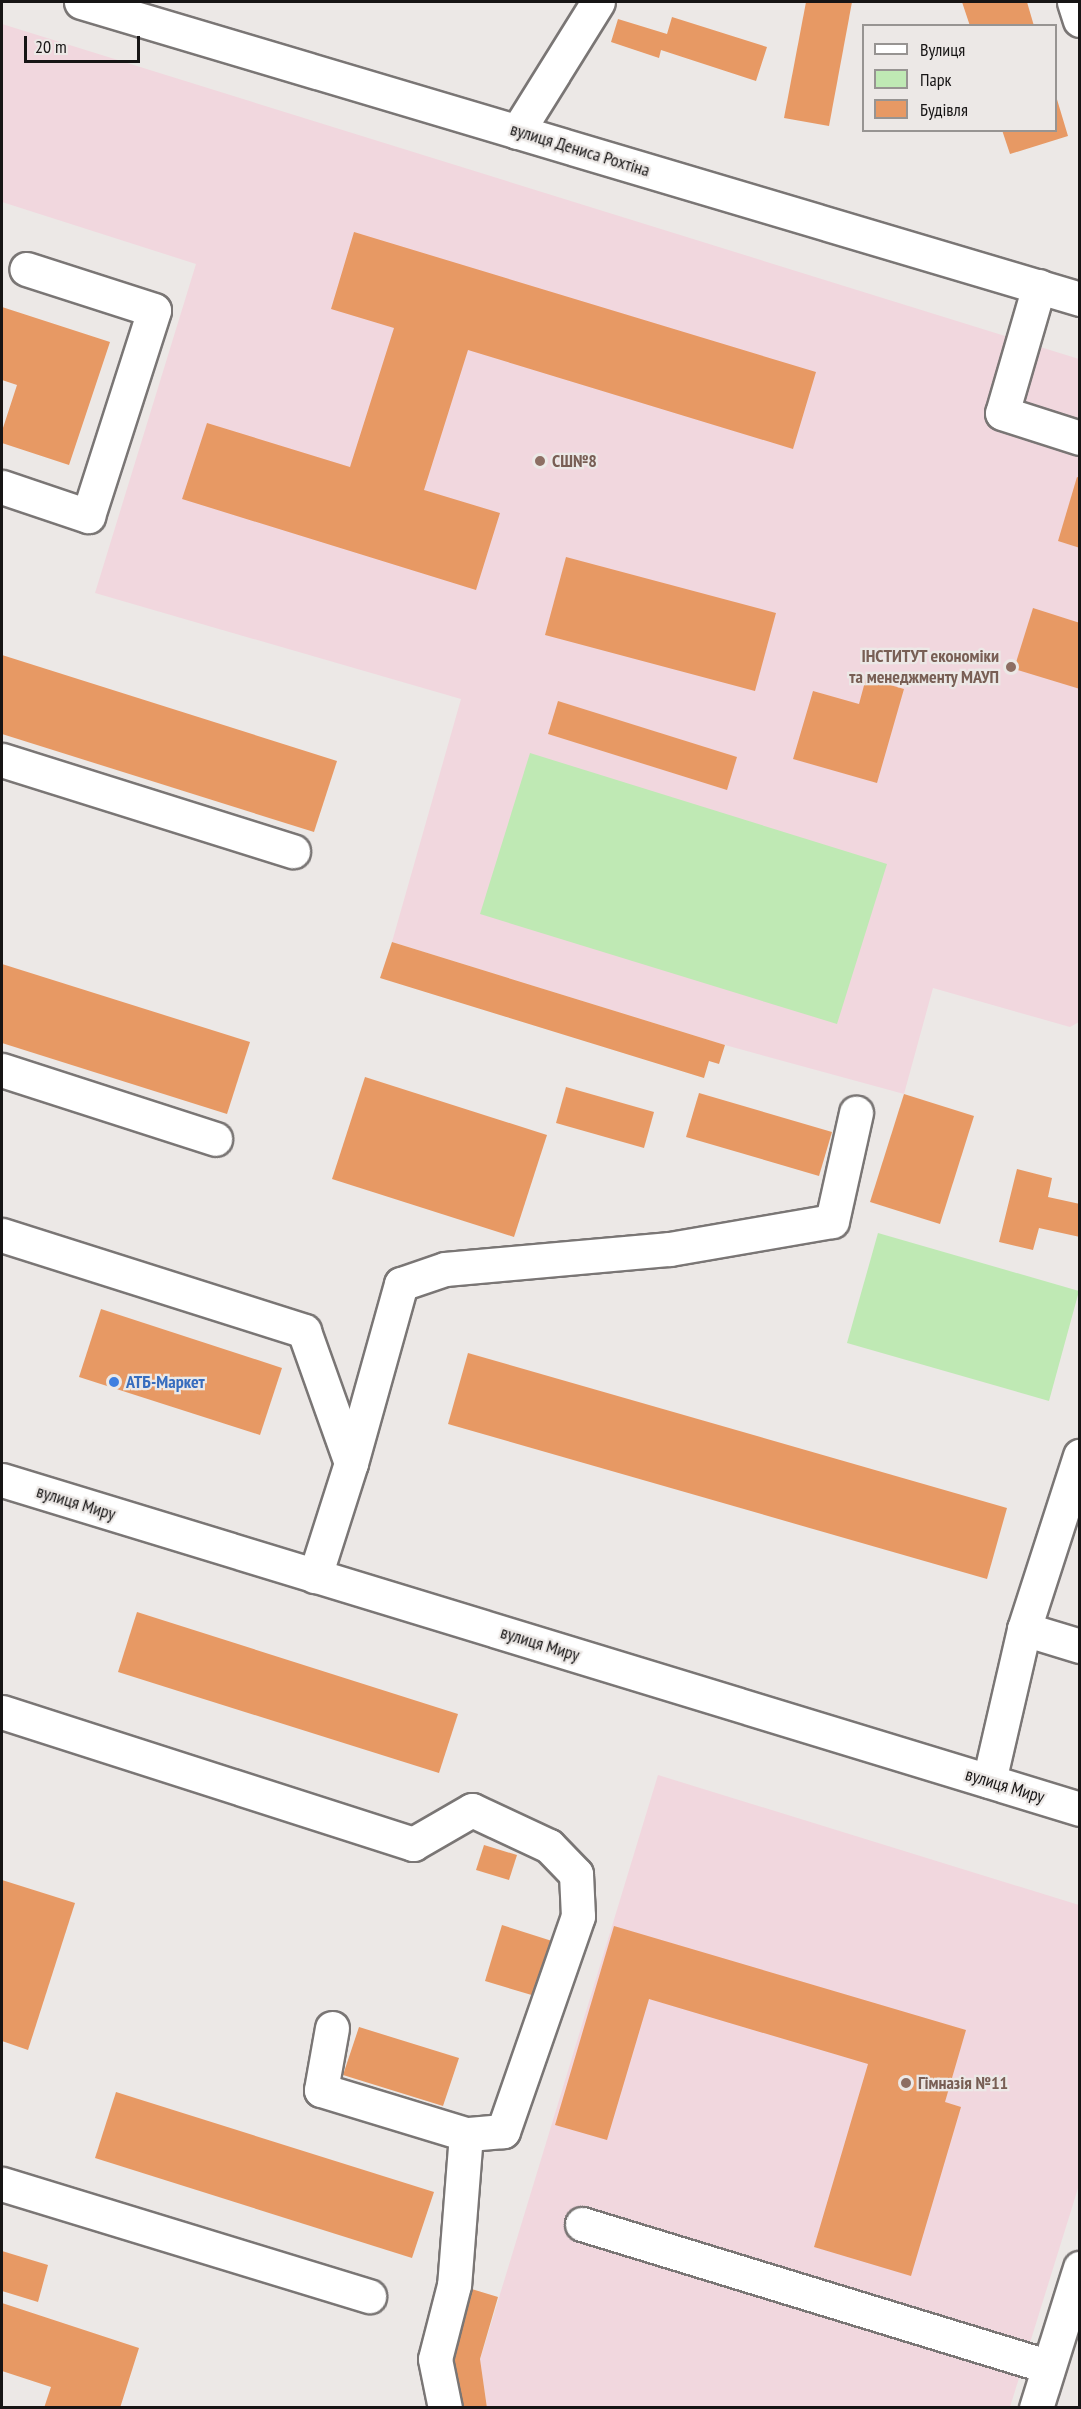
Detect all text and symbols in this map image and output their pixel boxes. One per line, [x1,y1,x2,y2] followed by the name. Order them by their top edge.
[27,24,142,62] scale bar
[862,24,1057,132] legend
[35,35,67,58] text: 20 m
[920,38,965,61] text: Вулиця
[920,68,951,91] text: Парк
[920,98,968,121] text: Будівля
[508,118,652,182] street label: вулиця Дениса Рохтіна
[552,450,597,472] place label: СШ№8
[533,454,547,468] marker: СШ№8
[849,646,999,688] place label: ІНСТИТУТ економіки та менеджменту МАУП
[1004,660,1018,674] marker: ІНСТИТУТ економіки та менеджменту МАУП
[126,1371,205,1393] place label: АТБ-Маркет
[107,1375,121,1389] marker: АТБ-Маркет
[34,1481,118,1525] street label: вулиця Миру
[498,1622,582,1666] street label: вулиця Миру
[963,1764,1047,1808] street label: вулиця Миру
[918,2072,1008,2094] place label: Гімназія №11
[899,2076,913,2090] marker: Гімназія №11

